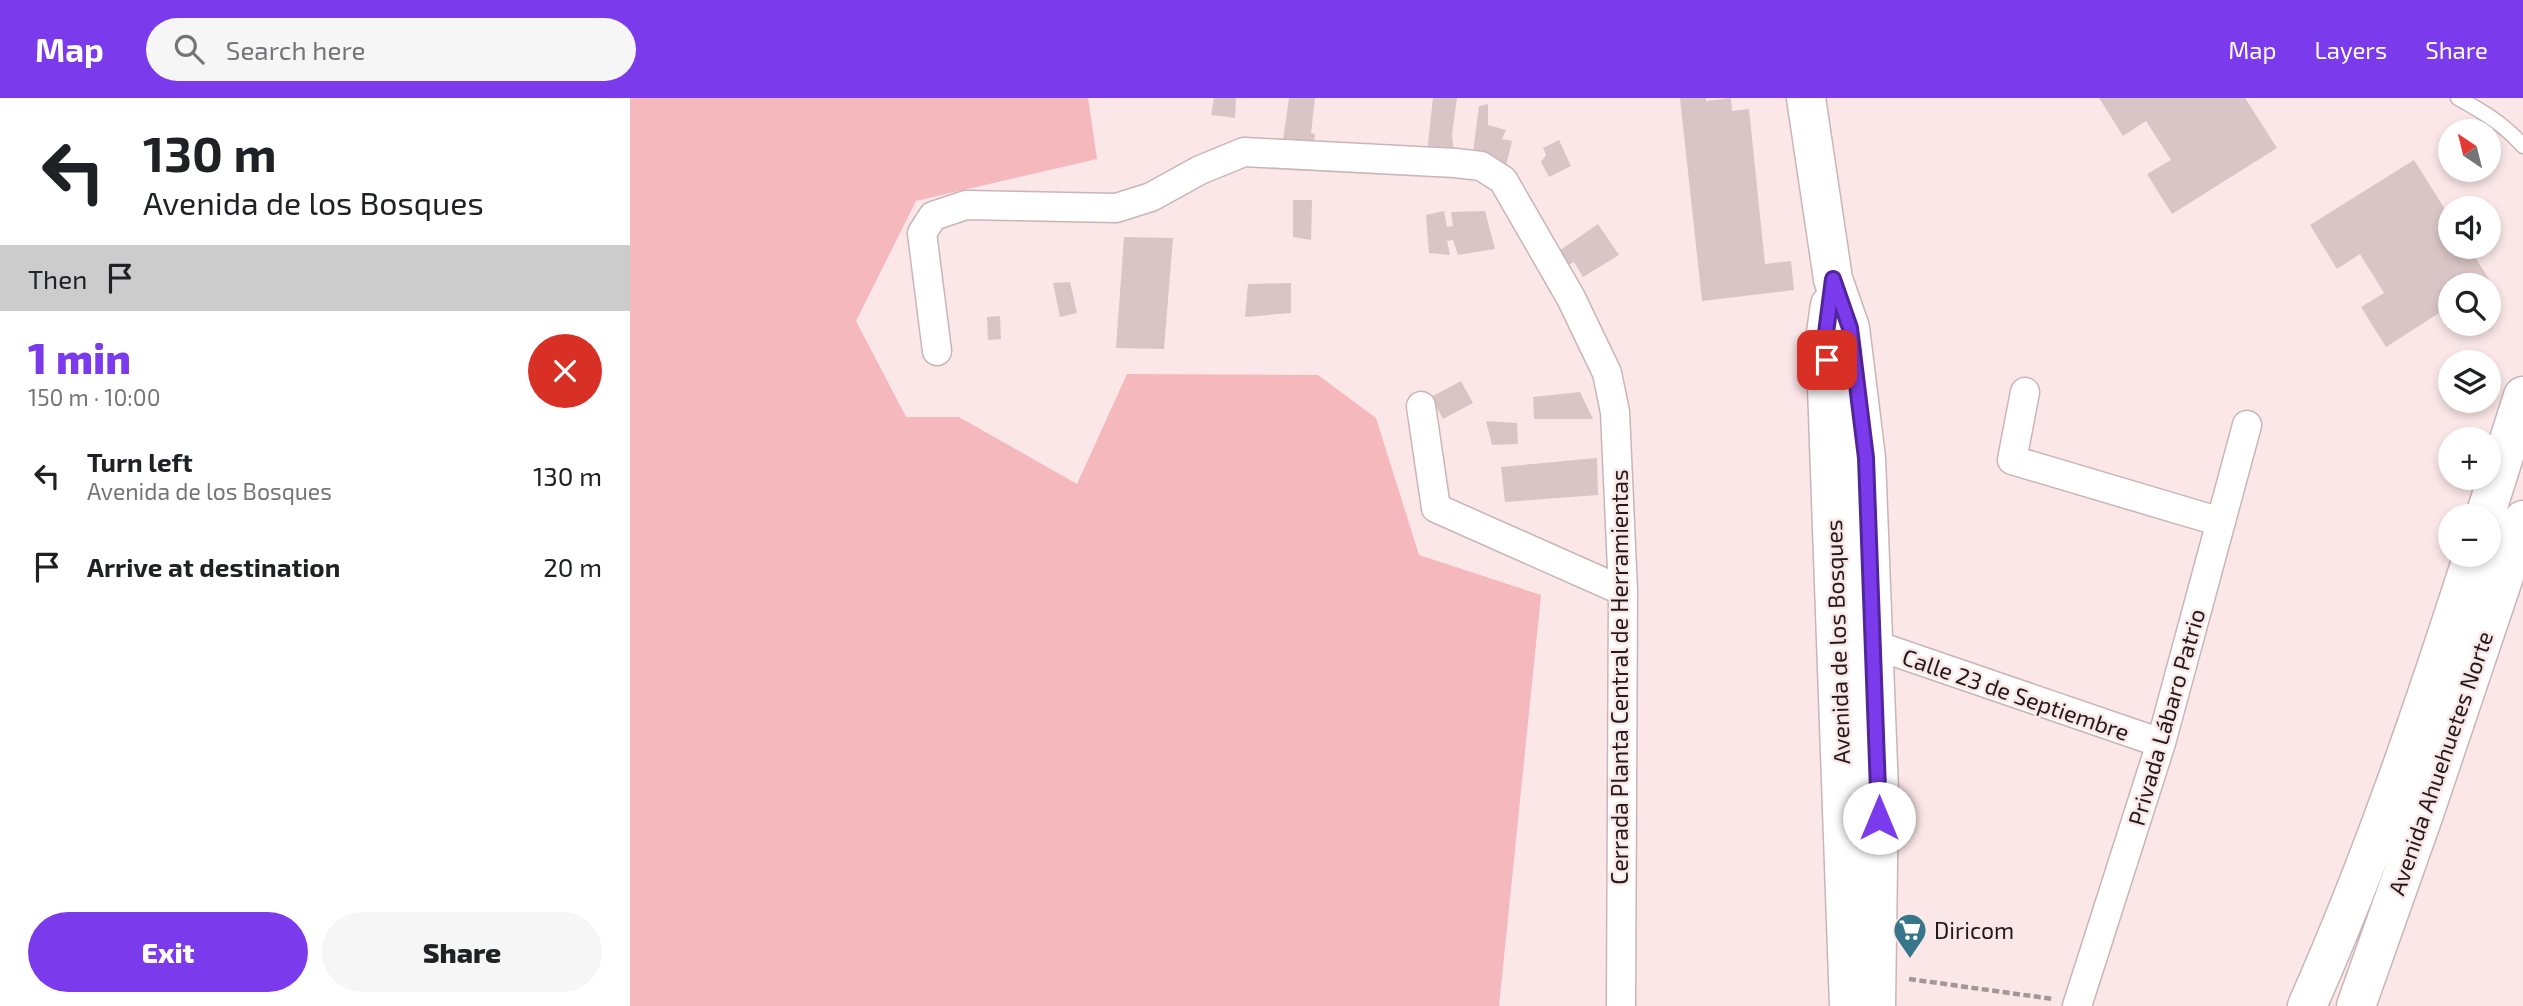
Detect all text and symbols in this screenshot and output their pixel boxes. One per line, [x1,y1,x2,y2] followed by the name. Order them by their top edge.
[146,18,636,81] search box
[35,29,104,69] text: Map
[170,30,208,68] icon: search
[226,34,365,65] text: Search here
[2228,35,2276,64] text: Map
[2314,35,2387,64] text: Layers
[2425,35,2488,64] text: Share
[2438,119,2501,182] north arrow
[2438,119,2501,567] map controls
[143,123,277,182] text: 130 m
[28,126,119,217] icon: left
[143,183,484,221] text: Avenida de los Bosques
[2438,196,2501,259] button: sound
[101,259,139,297] icon: arrive
[28,263,87,294] text: Then
[2438,273,2501,336] button: search
[1797,330,1857,390] pin
[28,332,131,382] text: 1 min
[528,334,602,408] button: close
[1808,341,1846,379] icon: arrive
[2438,350,2501,413] button: layers
[28,383,161,411] text: 150 m · 10:00
[2438,427,2501,490] button: +
[87,446,193,477] text: Turn left
[28,457,66,495] icon: left
[533,460,602,491] text: 130 m
[1605,469,1633,885] street label: Cerrada Planta Central de Herramientas
[87,477,332,505] text: Avenida de los Bosques
[2438,504,2501,567] button: −
[1819,519,1855,765] street label: Avenida de los Bosques
[28,548,66,586] icon: arrive
[87,551,340,582] text: Arrive at destination
[543,551,602,582] text: 20 m
[2122,605,2210,829] street label: Privada Lábaro Patrio
[2382,627,2498,899] street label: Avenida Ahuehuetes Norte
[1899,642,2133,746] street label: Calle 23 de Septiembre
[1842,781,1916,855] position arrow
[1891,911,1929,960] supermarket icon: Diricom
[28,912,308,992] button: Exit
[322,912,602,992] button: Share
[1934,916,2014,944] place label: Diricom

